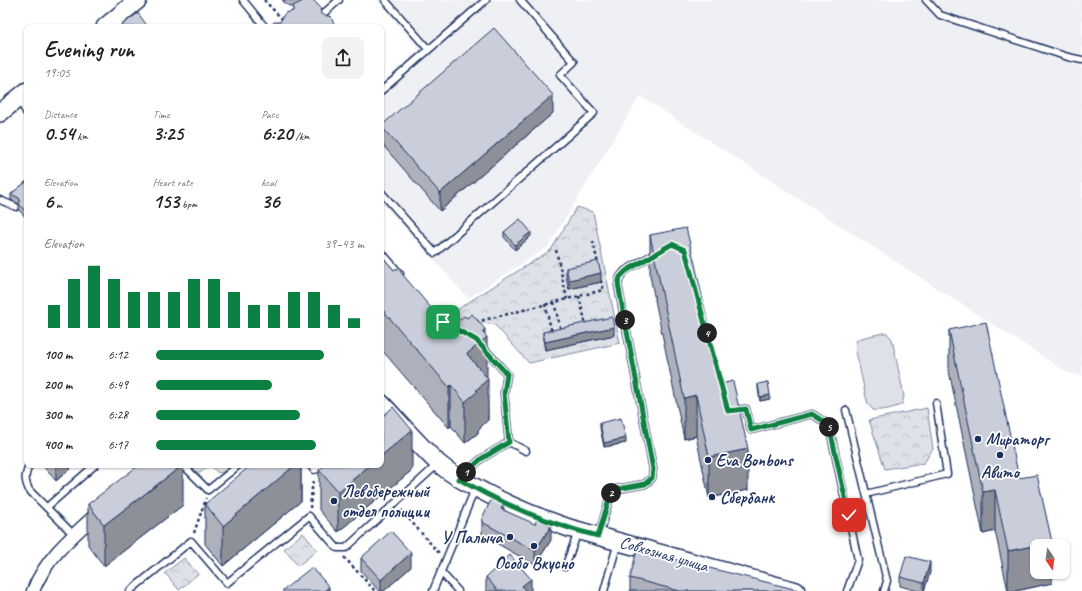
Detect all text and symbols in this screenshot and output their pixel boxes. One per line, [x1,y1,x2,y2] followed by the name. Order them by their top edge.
[44,36,134,64] text: Evening run
[322,37,364,79] button: share
[44,65,70,81] text: 19:05
[44,107,77,121] text: Distance
[153,107,170,121] text: Time
[261,107,278,121] text: Pace
[44,121,75,146] text: 0.54
[153,121,183,146] text: 3:25
[261,121,293,146] text: 6:20
[75,129,88,143] text: km
[293,129,310,143] text: /km
[44,175,78,189] text: Elevation
[153,175,193,189] text: Heart rate
[261,175,276,189] text: kcal
[44,189,53,214] text: 6
[153,189,179,214] text: 153
[261,189,280,214] text: 36
[53,197,62,211] text: m
[179,197,197,211] text: bpm
[44,236,84,252] text: Elevation
[324,236,364,252] text: 39–43 m
[426,305,460,339] pin
[615,310,635,330] pin: 3
[432,311,454,333] icon: arrive
[623,313,627,327] text: 3
[697,323,717,343] pin: 4
[705,326,709,340] text: 4
[44,347,72,363] text: 100 m
[108,347,128,363] text: 6:12
[44,377,72,393] text: 200 m
[108,377,128,393] text: 6:49
[44,407,72,423] text: 300 m
[108,407,128,423] text: 6:28
[819,417,839,437] pin: 5
[827,420,831,434] text: 5
[986,429,1051,450] place label: Мираторг
[973,434,983,444] marker: Мираторг
[44,437,72,453] text: 400 m
[108,437,128,453] text: 6:17
[716,450,794,471] place label: Eva Bonbons
[995,450,1005,460] marker: Авито
[703,455,713,465] marker: Eva Bonbons
[456,462,476,482] pin: 1
[981,462,1021,483] place label: Авито
[464,465,468,479] text: 1
[342,481,431,522] place label: Левобережный отдел полиции
[601,483,621,503] pin: 2
[609,486,613,500] text: 2
[720,487,775,508] place label: Сбербанк
[707,492,717,502] marker: Сбербанк
[329,496,339,506] marker: Левобережный отдел полиции
[832,498,866,532] pin
[838,504,860,526] icon: check
[441,527,503,548] place label: У Палыча
[617,531,712,577] street label: Совхозная улица
[505,532,515,542] marker: У Палыча
[1030,539,1070,579] north arrow
[1030,539,1070,579] map controls
[529,541,539,551] marker: Особо Вкусно
[495,553,575,574] place label: Особо Вкусно

